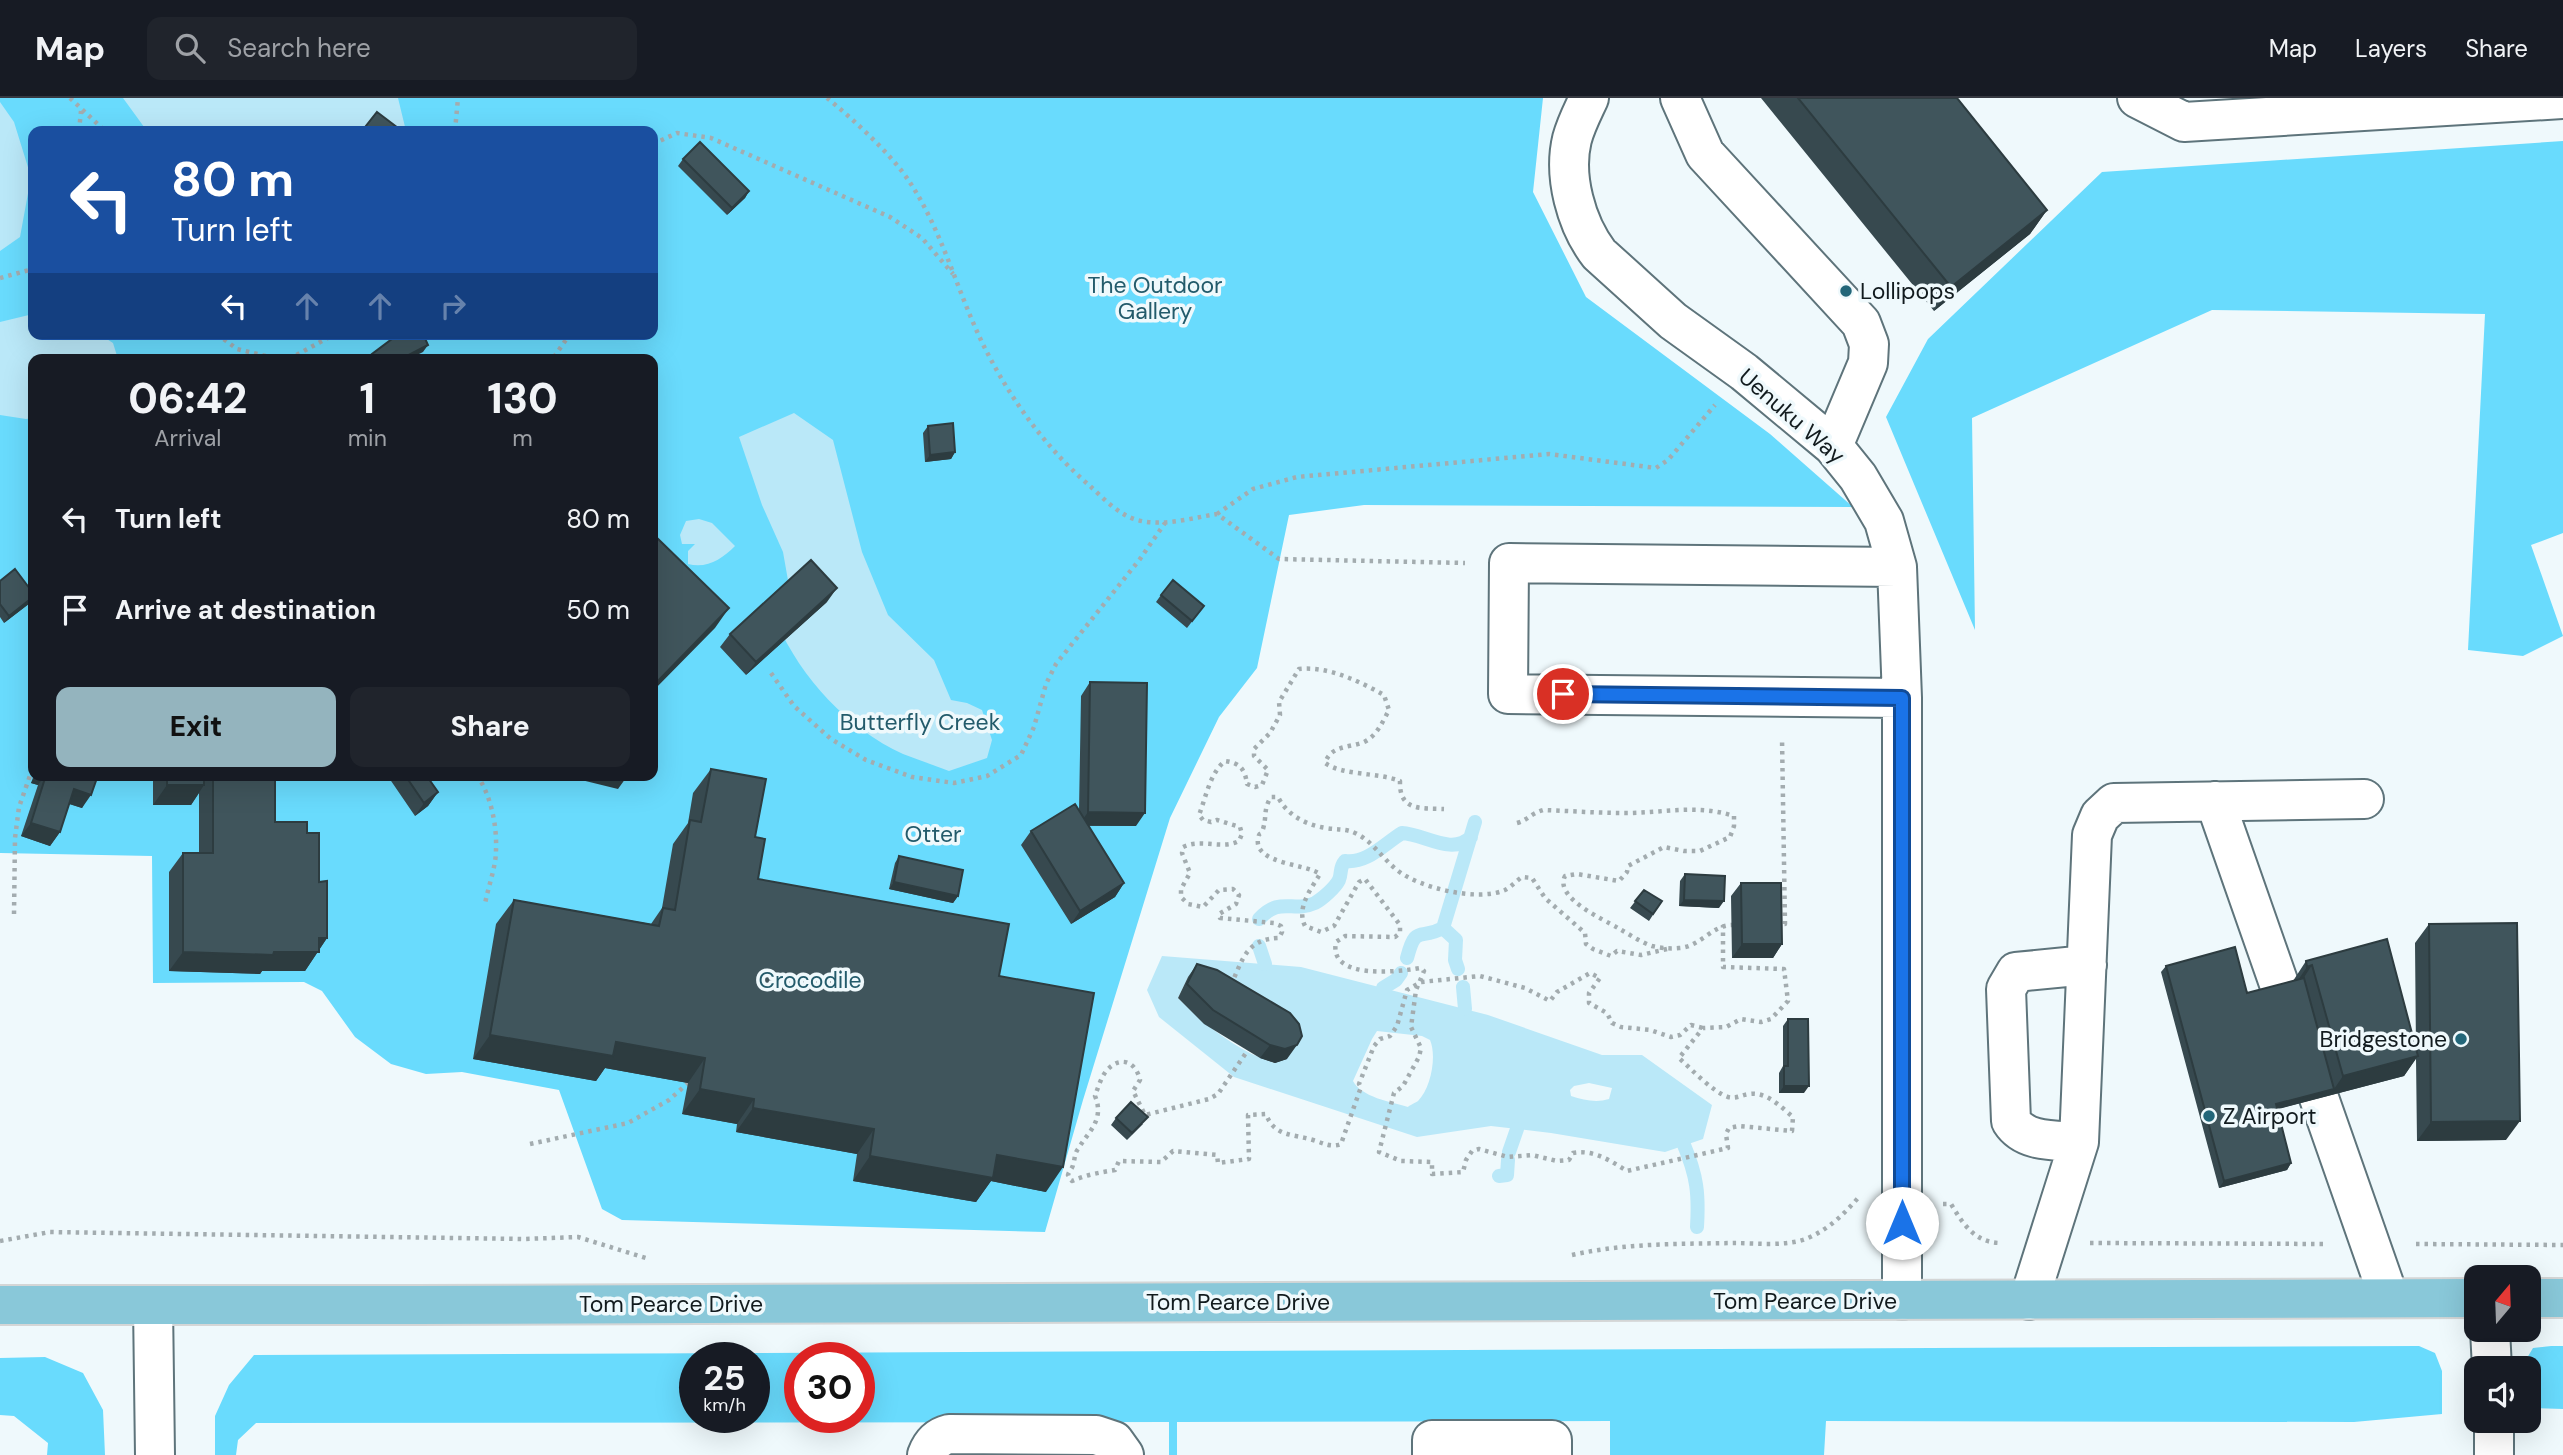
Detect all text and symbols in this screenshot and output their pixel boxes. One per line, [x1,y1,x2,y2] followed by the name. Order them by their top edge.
[147,17,637,80] search box
[35,27,105,70] text: Map
[171,29,209,67] icon: search
[227,31,371,65] text: Search here
[2269,33,2317,64] text: Map
[2355,33,2427,64] text: Layers
[2465,33,2528,64] text: Share
[171,147,294,211] text: 80 m
[56,154,147,245] icon: left
[171,209,293,251] text: Turn left
[1087,270,1223,326] park label: The Outdoor Gallery
[1860,276,1955,306] place label: Lollipops
[1838,283,1854,299] marker: Lollipops
[215,287,253,325] icon: left
[288,287,326,325] icon: ahead
[361,287,399,325] icon: ahead
[434,287,472,325] icon: right
[1733,362,1852,471] street label: Uenuku Way
[128,371,247,426] text: 06:42
[359,371,375,426] text: 1
[487,371,558,426] text: 130
[154,423,221,453] text: Arrival
[348,423,387,453] text: min
[512,423,533,453] text: m
[56,500,94,538] icon: left
[115,502,222,536] text: Turn left
[566,502,630,536] text: 80 m
[56,591,94,629] icon: arrive
[115,593,376,627] text: Arrive at destination
[566,593,630,627] text: 50 m
[1533,664,1593,724] pin
[1544,675,1582,713] icon: arrive
[56,687,336,767] button: Exit
[350,687,630,767] button: Share
[840,707,1001,737] park label: Butterfly Creek
[904,819,962,849] park label: Otter
[758,965,862,995] park label: Crocodile
[2320,1024,2447,1054] place label: Bridgestone
[2453,1031,2469,1047] marker: Bridgestone
[2223,1101,2316,1131] place label: Z Airport
[2201,1108,2217,1124] marker: Z Airport
[1865,1186,1939,1260] position arrow
[2464,1265,2541,1342] north arrow
[2464,1265,2541,1433] map controls
[1713,1286,1897,1316] street label: Tom Pearce Drive
[1146,1287,1330,1317] street label: Tom Pearce Drive
[579,1289,763,1319] street label: Tom Pearce Drive
[784,1342,875,1433] speed limit sign: 30
[704,1355,745,1401] text: 25
[2464,1356,2541,1433] button: sound
[703,1393,746,1417] text: km/h

